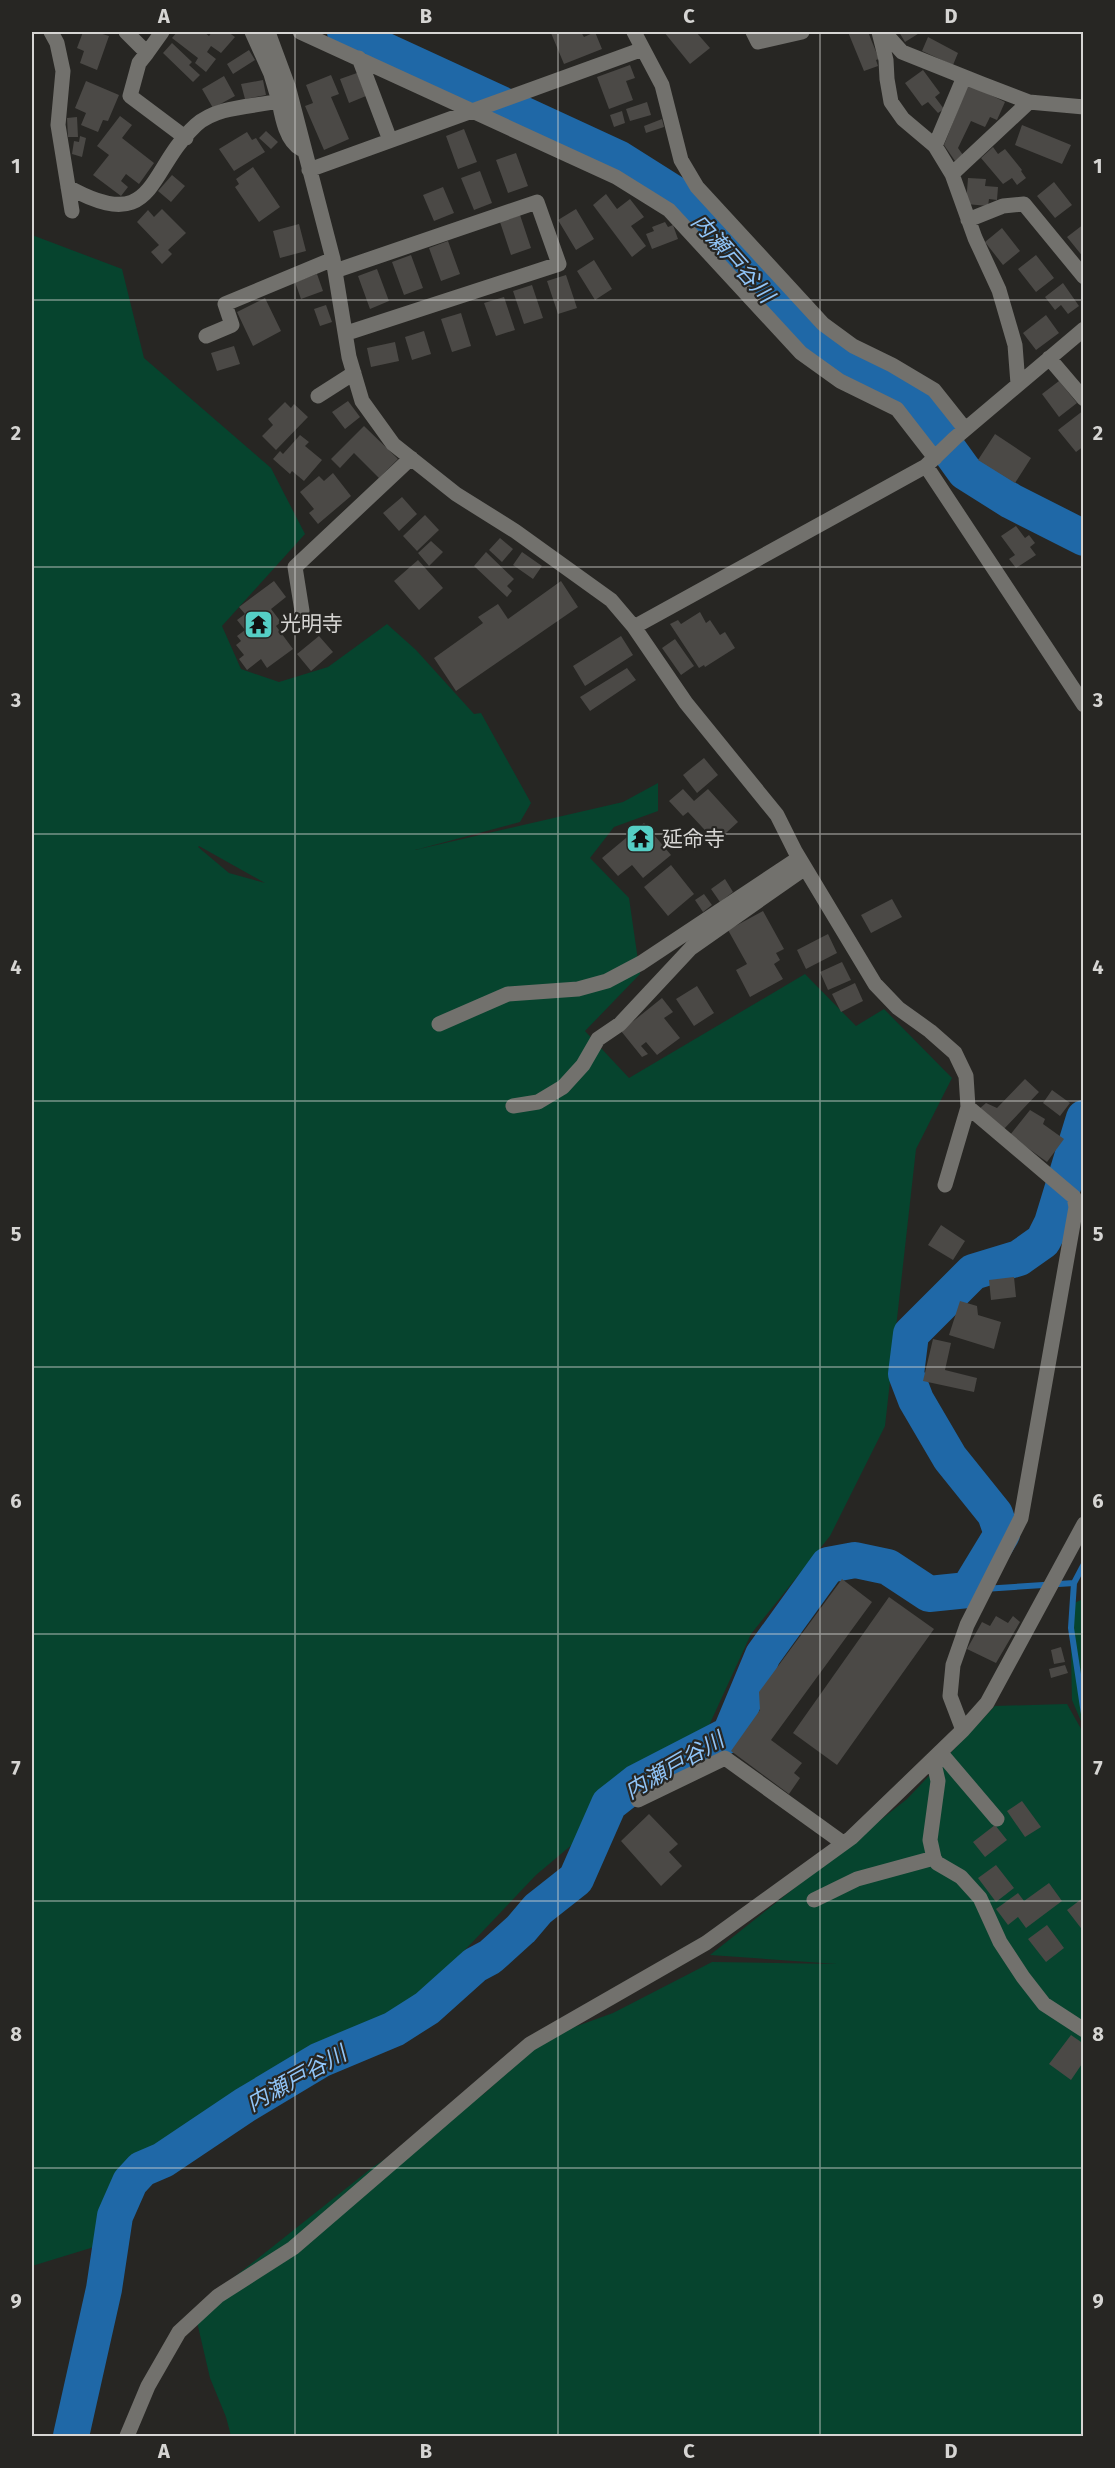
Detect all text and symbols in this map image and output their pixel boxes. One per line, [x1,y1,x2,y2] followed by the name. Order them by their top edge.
[157,4,171,28] text: A
[420,4,432,28] text: B
[683,4,695,28] text: C
[944,4,958,28] text: D
[11,154,21,178] text: 1
[1093,154,1103,178] text: 1
[686,208,781,310] water label: 内瀬戸谷川
[11,421,21,445] text: 2
[1093,421,1103,445] text: 2
[243,608,275,640] temple icon: 光明寺
[280,611,343,637] place label: 光明寺
[10,688,21,712] text: 3
[1092,688,1103,712] text: 3
[625,823,657,855] temple icon: 延命寺
[662,826,725,852] place label: 延命寺
[10,955,22,979] text: 4
[1092,955,1104,979] text: 4
[11,1222,22,1246] text: 5
[1093,1222,1104,1246] text: 5
[10,1489,22,1513] text: 6
[1092,1489,1104,1513] text: 6
[620,1725,730,1805] water label: 内瀬戸谷川
[11,1756,21,1780] text: 7
[1093,1756,1103,1780] text: 7
[10,2022,22,2046] text: 8
[1092,2022,1104,2046] text: 8
[242,2039,353,2117] water label: 内瀬戸谷川
[10,2289,22,2313] text: 9
[1092,2289,1104,2313] text: 9
[157,2439,171,2463] text: A
[420,2439,432,2463] text: B
[683,2439,695,2463] text: C
[944,2439,958,2463] text: D

